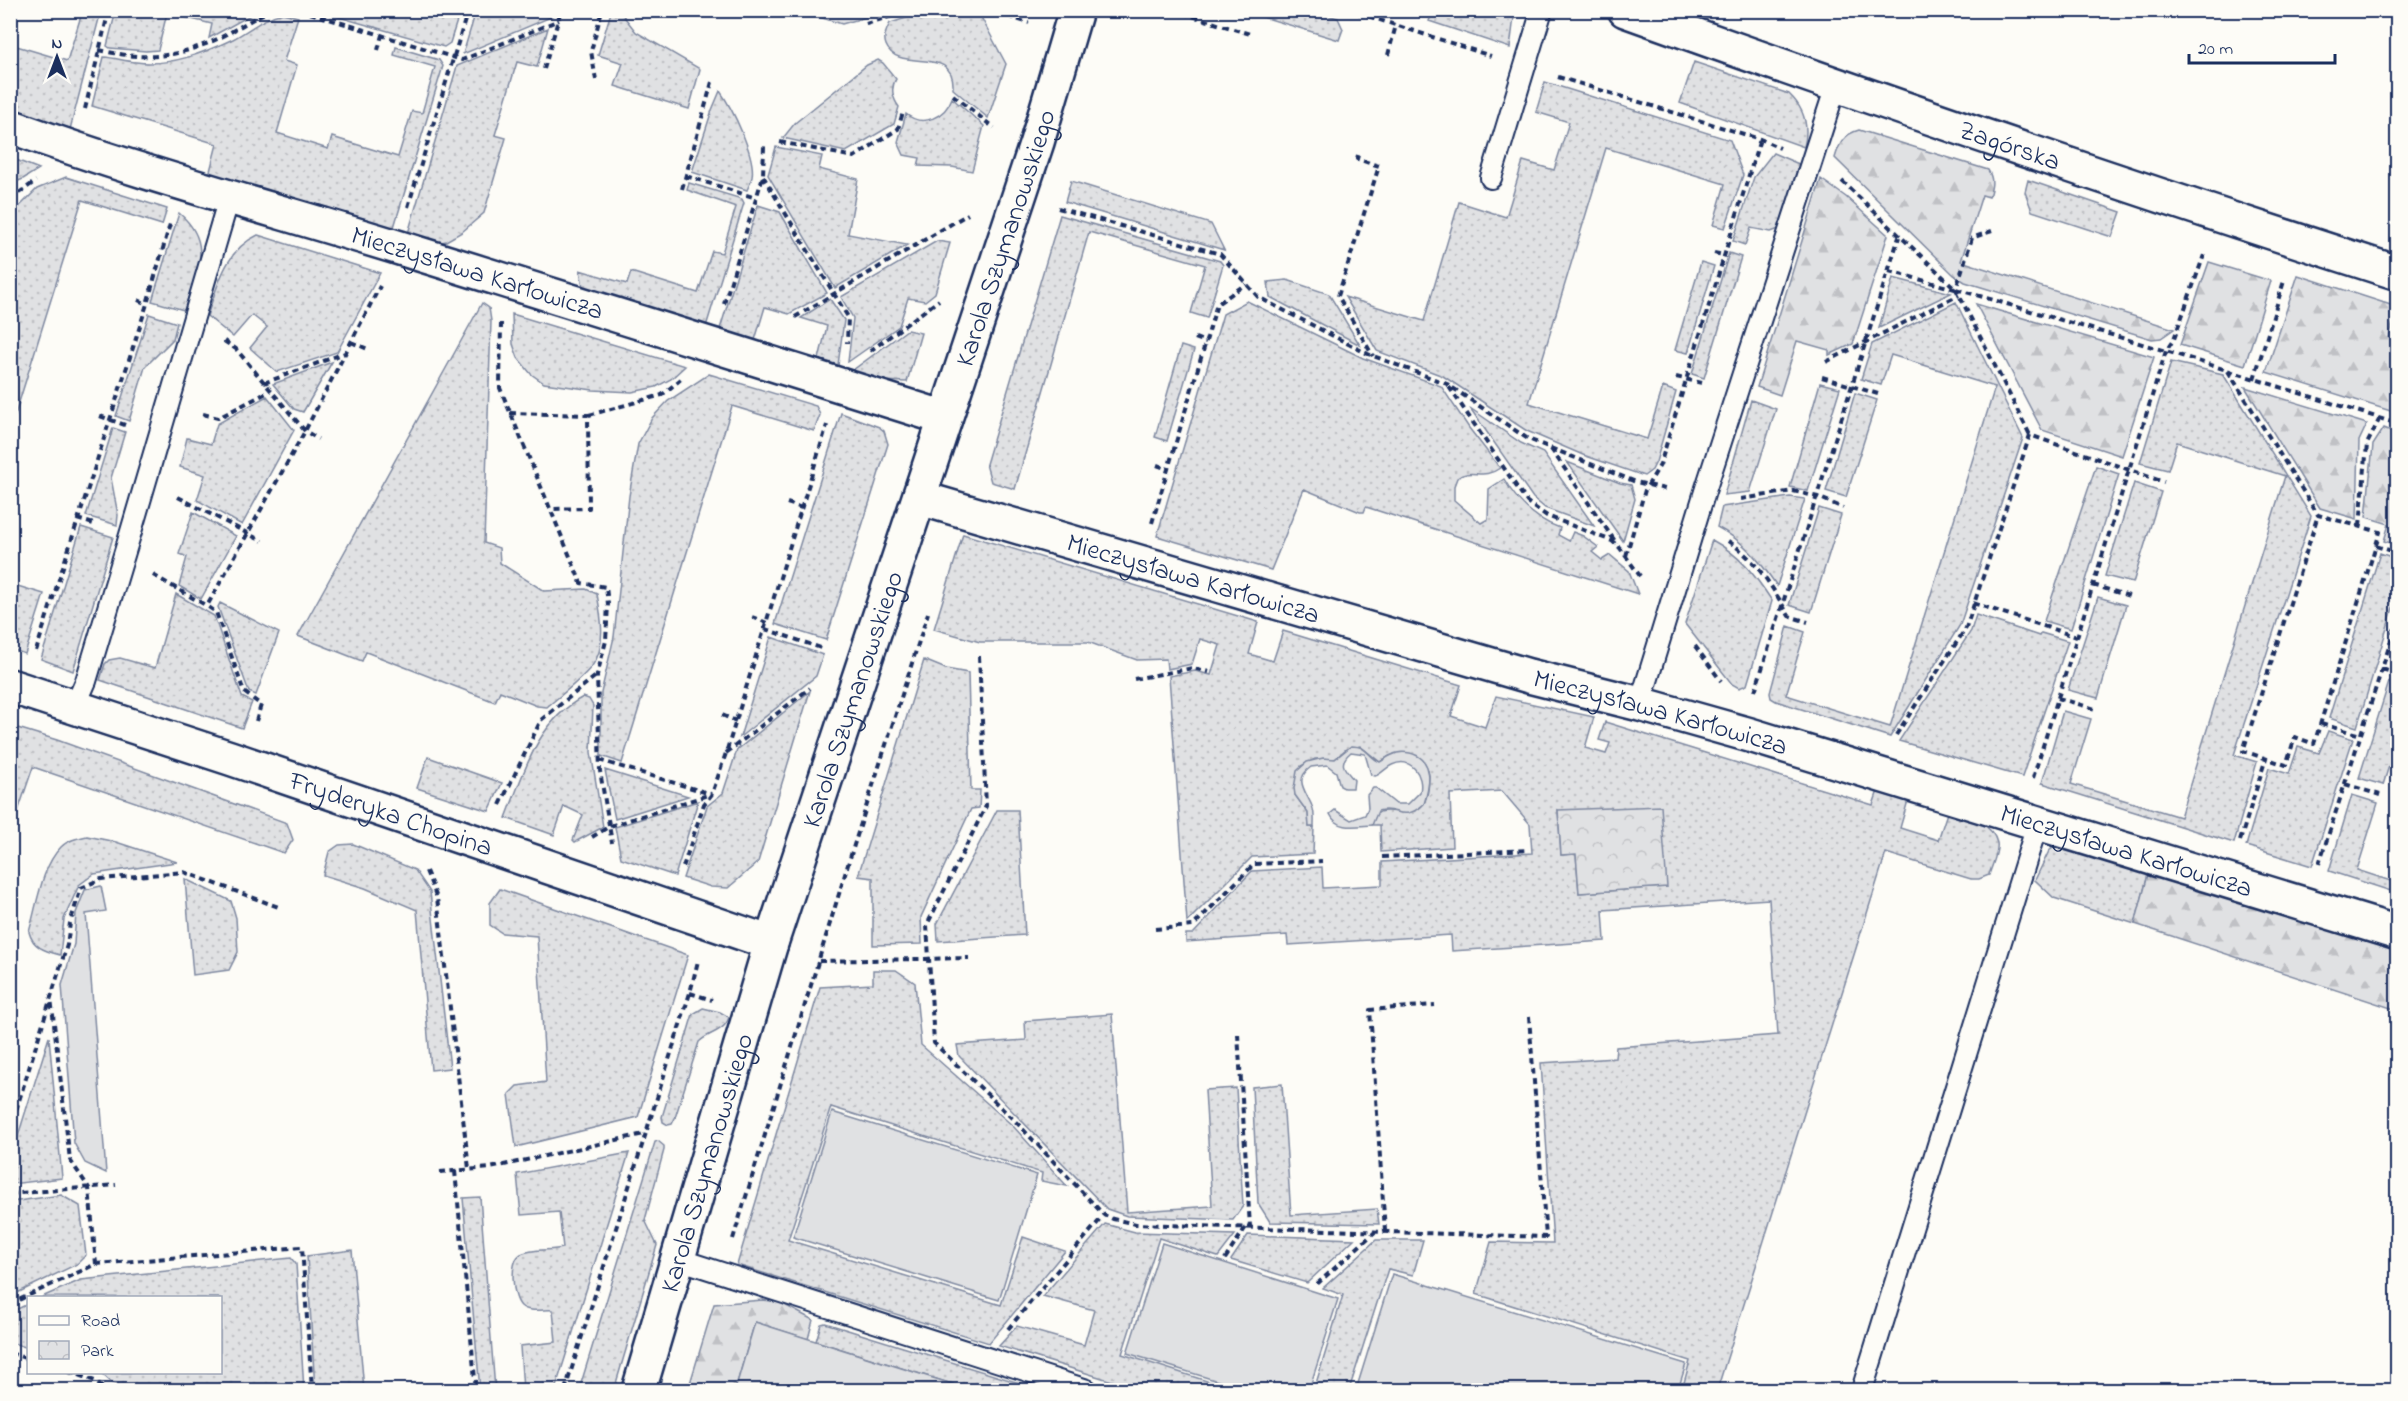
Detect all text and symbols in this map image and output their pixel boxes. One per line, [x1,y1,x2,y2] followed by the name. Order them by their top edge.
[27,27,87,87] north arrow
[2189,27,2334,65] scale bar
[52,32,63,56] text: N
[2198,37,2233,63] text: 20 m
[947,105,1067,372] street label: Karola Szymanowskiego
[1953,112,2065,183] street label: Zagórska
[346,217,608,332] street label: Mieczysława Karłowicza
[1062,525,1324,636] street label: Mieczysława Karłowicza
[794,567,915,833] street label: Karola Szymanowskiego
[1529,661,1792,767] street label: Mieczysława Karłowicza
[283,762,497,868] street label: Fryderyka Chopina
[1995,796,2257,909] street label: Mieczysława Karłowicza
[652,1029,765,1298] street label: Karola Szymanowskiego
[27,1296,222,1374] legend
[81,1309,120,1335] text: Road
[81,1339,114,1365] text: Park

